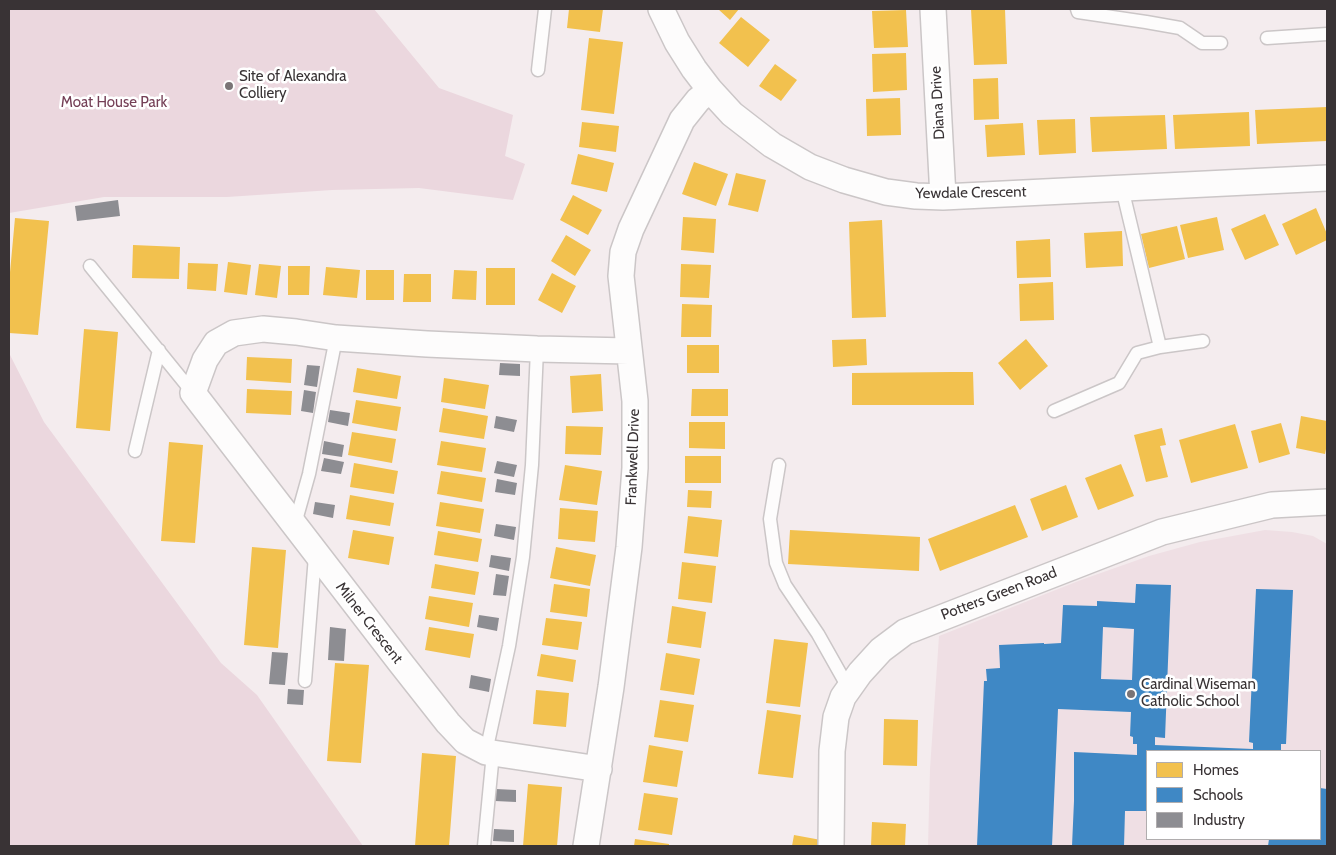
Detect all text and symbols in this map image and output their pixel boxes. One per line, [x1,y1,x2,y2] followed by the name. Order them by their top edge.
[927,66,949,140] street label: Diana Drive
[239,68,346,103] place label: Site of Alexandra Colliery
[223,80,235,92] marker: Site of Alexandra Colliery
[61,94,167,112] park label: Moat House Park
[915,183,1027,203] street label: Yewdale Crescent
[622,408,644,506] street label: Frankwell Drive
[938,564,1060,624] street label: Potters Green Road
[332,579,406,667] street label: Milner Crescent
[1141,676,1256,711] place label: Cardinal Wiseman Catholic School
[1125,688,1137,700] marker: Cardinal Wiseman Catholic School
[1146,750,1321,840] legend
[1193,761,1239,779] text: Homes
[1193,786,1243,804] text: Schools
[1193,811,1245,829] text: Industry

